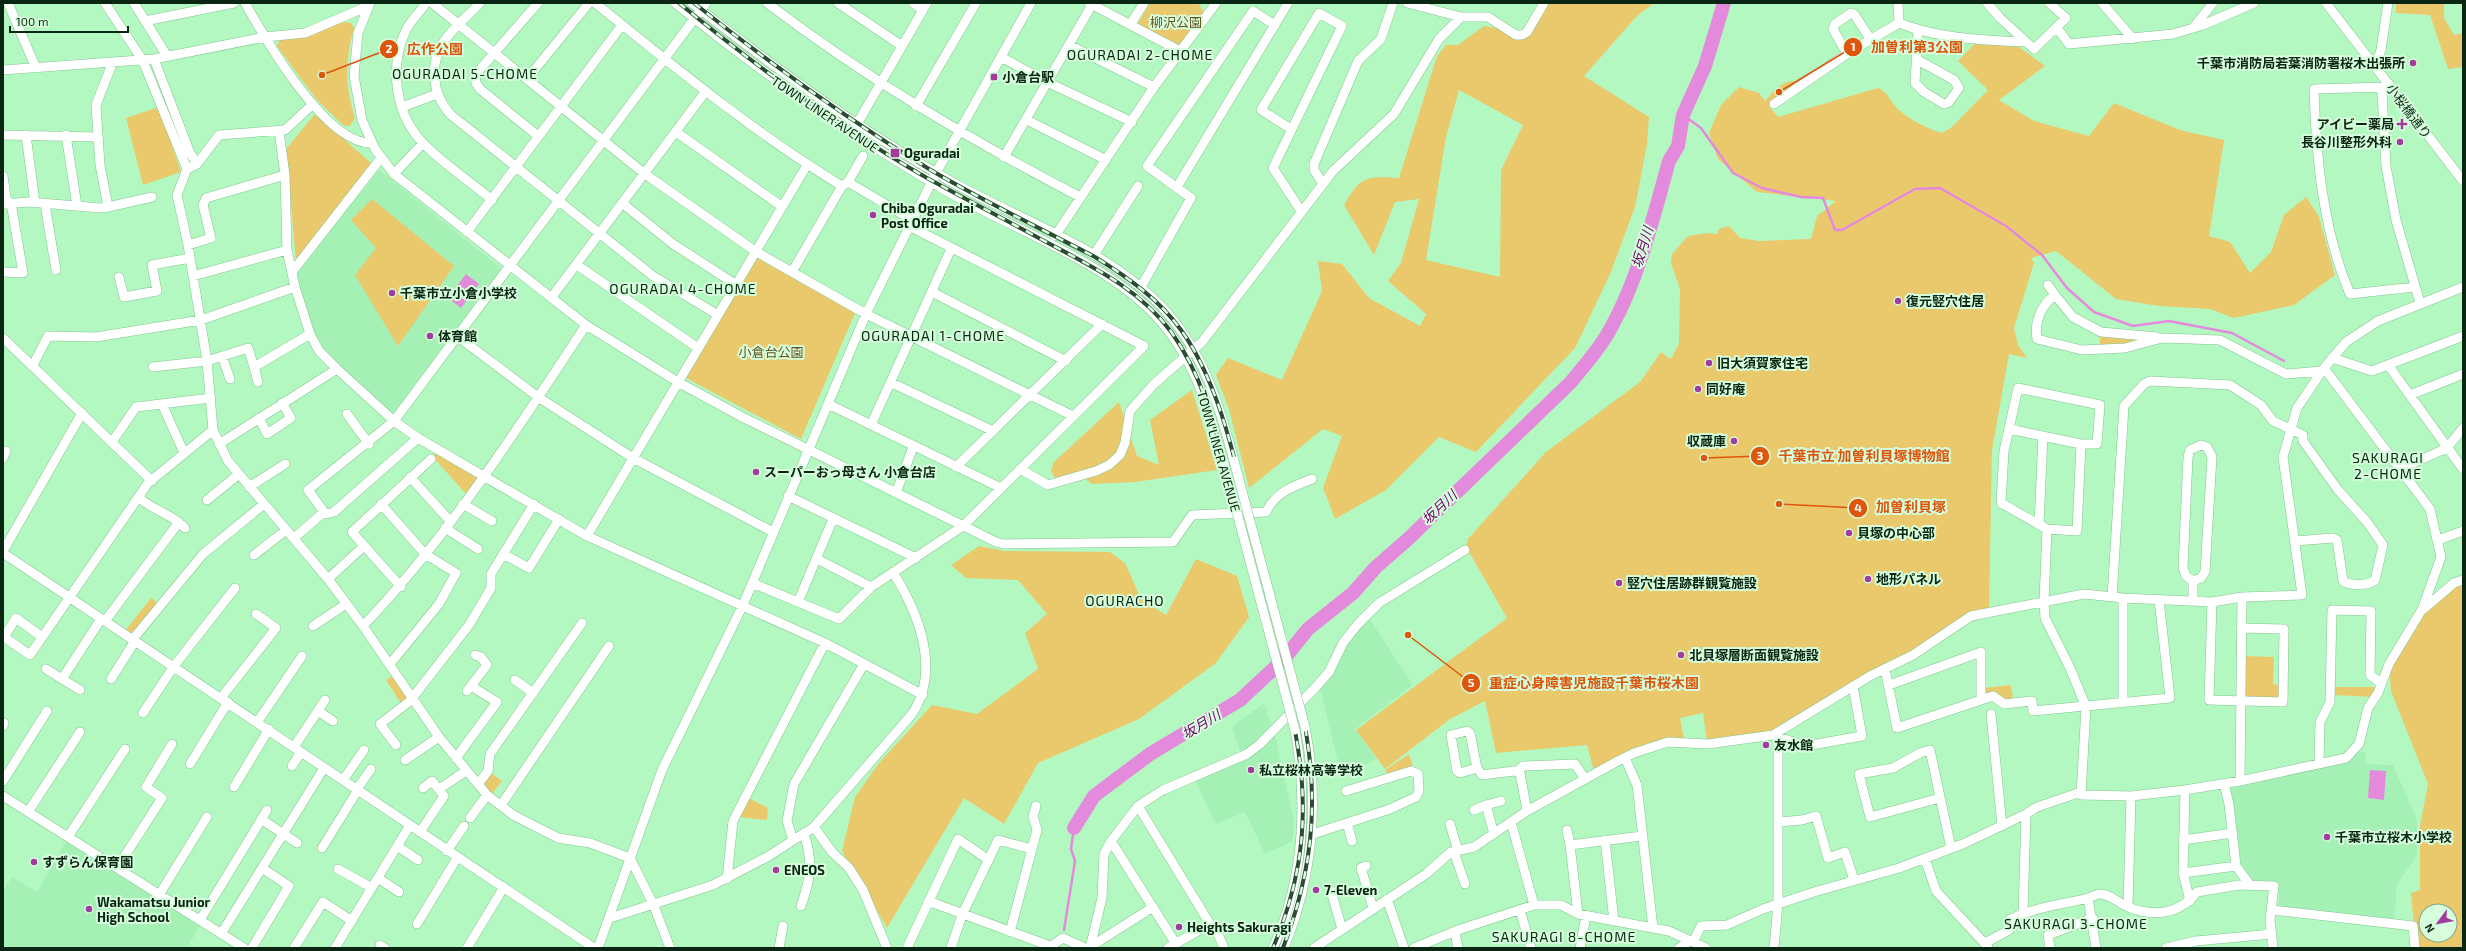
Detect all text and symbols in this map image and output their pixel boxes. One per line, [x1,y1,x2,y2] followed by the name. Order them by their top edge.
[10,8,128,34] scale bar
[16,14,48,28] text: 100 m
[1150,14,1202,30] park label: 柳沢公園
[1843,34,1971,60] callout: 加曽利第3公園
[379,36,471,62] callout: 広作公園
[1871,38,1963,55] text: 加曽利第3公園
[1850,39,1856,53] text: 1
[407,40,463,57] text: 広作公園
[386,41,393,55] text: 2
[1067,46,1213,63] district label: OGURADAI 2-CHOME
[2197,55,2405,71] place label: 千葉市消防局若葉消防署桜木出張所
[2408,58,2418,68] marker: 千葉市消防局若葉消防署桜木出張所
[392,65,538,82] district label: OGURADAI 5-CHOME
[1002,69,1054,85] place label: 小倉台駅
[768,72,882,156] street label: TOWN LINER AVENUE
[989,72,999,82] marker: 小倉台駅
[2383,80,2435,142] street label: 小桜橋通り
[2317,116,2394,132] place label: アイビー薬局
[2397,119,2407,129] marker: アイビー薬局
[2301,134,2392,150] place label: 長谷川整形外科
[2395,137,2405,147] marker: 長谷川整形外科
[904,145,960,161] place label: Oguradai
[889,147,901,159] marker: Oguradai
[881,200,974,231] place label: Chiba Oguradai Post Office
[868,210,878,220] marker: Chiba Oguradai Post Office
[1628,223,1657,270] water label: 坂月川
[609,280,757,297] district label: OGURADAI 4-CHOME
[400,285,517,301] place label: 千葉市立小倉小学校
[387,288,397,298] marker: 千葉市立小倉小学校
[1906,293,1984,309] place label: 復元竪穴住居
[1893,296,1903,306] marker: 復元竪穴住居
[861,327,1005,344] district label: OGURADAI 1-CHOME
[438,328,477,344] place label: 体育館
[425,331,435,341] marker: 体育館
[738,344,804,360] park label: 小倉台公園
[1717,355,1808,371] place label: 旧大須賀家住宅
[1704,358,1714,368] marker: 旧大須賀家住宅
[1706,381,1745,397] place label: 同好庵
[1693,384,1703,394] marker: 同好庵
[1194,388,1244,514] street label: TOWN LINER AVENUE
[1687,433,1726,449] place label: 収蔵庫
[1729,436,1739,446] marker: 収蔵庫
[1750,443,1957,469] callout: 千葉市立 加曽利貝塚博物館
[1778,447,1950,464] text: 千葉市立 加曽利貝塚博物館
[1757,448,1764,462] text: 3
[2352,449,2424,482] district label: SAKURAGI 2-CHOME
[764,464,936,480] place label: スーパーおっ母さん 小倉台店
[751,467,761,477] marker: スーパーおっ母さん 小倉台店
[1418,485,1462,528] water label: 坂月川
[1848,495,1954,521] callout: 加曽利貝塚
[1876,498,1946,515] text: 加曽利貝塚
[1854,500,1862,514] text: 4
[1857,525,1935,541] place label: 貝塚の中心部
[1844,528,1854,538] marker: 貝塚の中心部
[1876,571,1941,587] place label: 地形パネル
[1863,574,1873,584] marker: 地形パネル
[1627,575,1757,591] place label: 竪穴住居跡群観覧施設
[1614,578,1624,588] marker: 竪穴住居跡群観覧施設
[1085,592,1165,609] district label: OGURACHO
[1689,647,1819,663] place label: 北貝塚層断面観覧施設
[1676,650,1686,660] marker: 北貝塚層断面観覧施設
[1461,670,1707,696] callout: 重症心身障害児施設千葉市桜木園
[1489,674,1699,691] text: 重症心身障害児施設千葉市桜木園
[1468,675,1475,689] text: 5
[1179,705,1225,742] water label: 坂月川
[1774,737,1813,753] place label: 友水館
[1761,740,1771,750] marker: 友水館
[1259,762,1363,778] place label: 私立桜林高等学校
[1246,765,1256,775] marker: 私立桜林高等学校
[2335,829,2452,845] place label: 千葉市立桜木小学校
[2322,832,2332,842] marker: 千葉市立桜木小学校
[42,854,133,870] place label: すずらん保育園
[29,857,39,867] marker: すずらん保育園
[784,862,825,878] place label: ENEOS
[771,865,781,875] marker: ENEOS
[1324,882,1378,898] place label: 7-Eleven
[1311,885,1321,895] marker: 7-Eleven
[97,894,211,925] place label: Wakamatsu Junior High School
[2418,903,2458,943] north arrow
[84,904,94,914] marker: Wakamatsu Junior High School
[2004,915,2148,932] district label: SAKURAGI 3-CHOME
[1187,919,1291,935] place label: Heights Sakuragi
[1174,922,1184,932] marker: Heights Sakuragi
[2421,922,2437,935] text: N
[1492,928,1636,945] district label: SAKURAGI 8-CHOME

